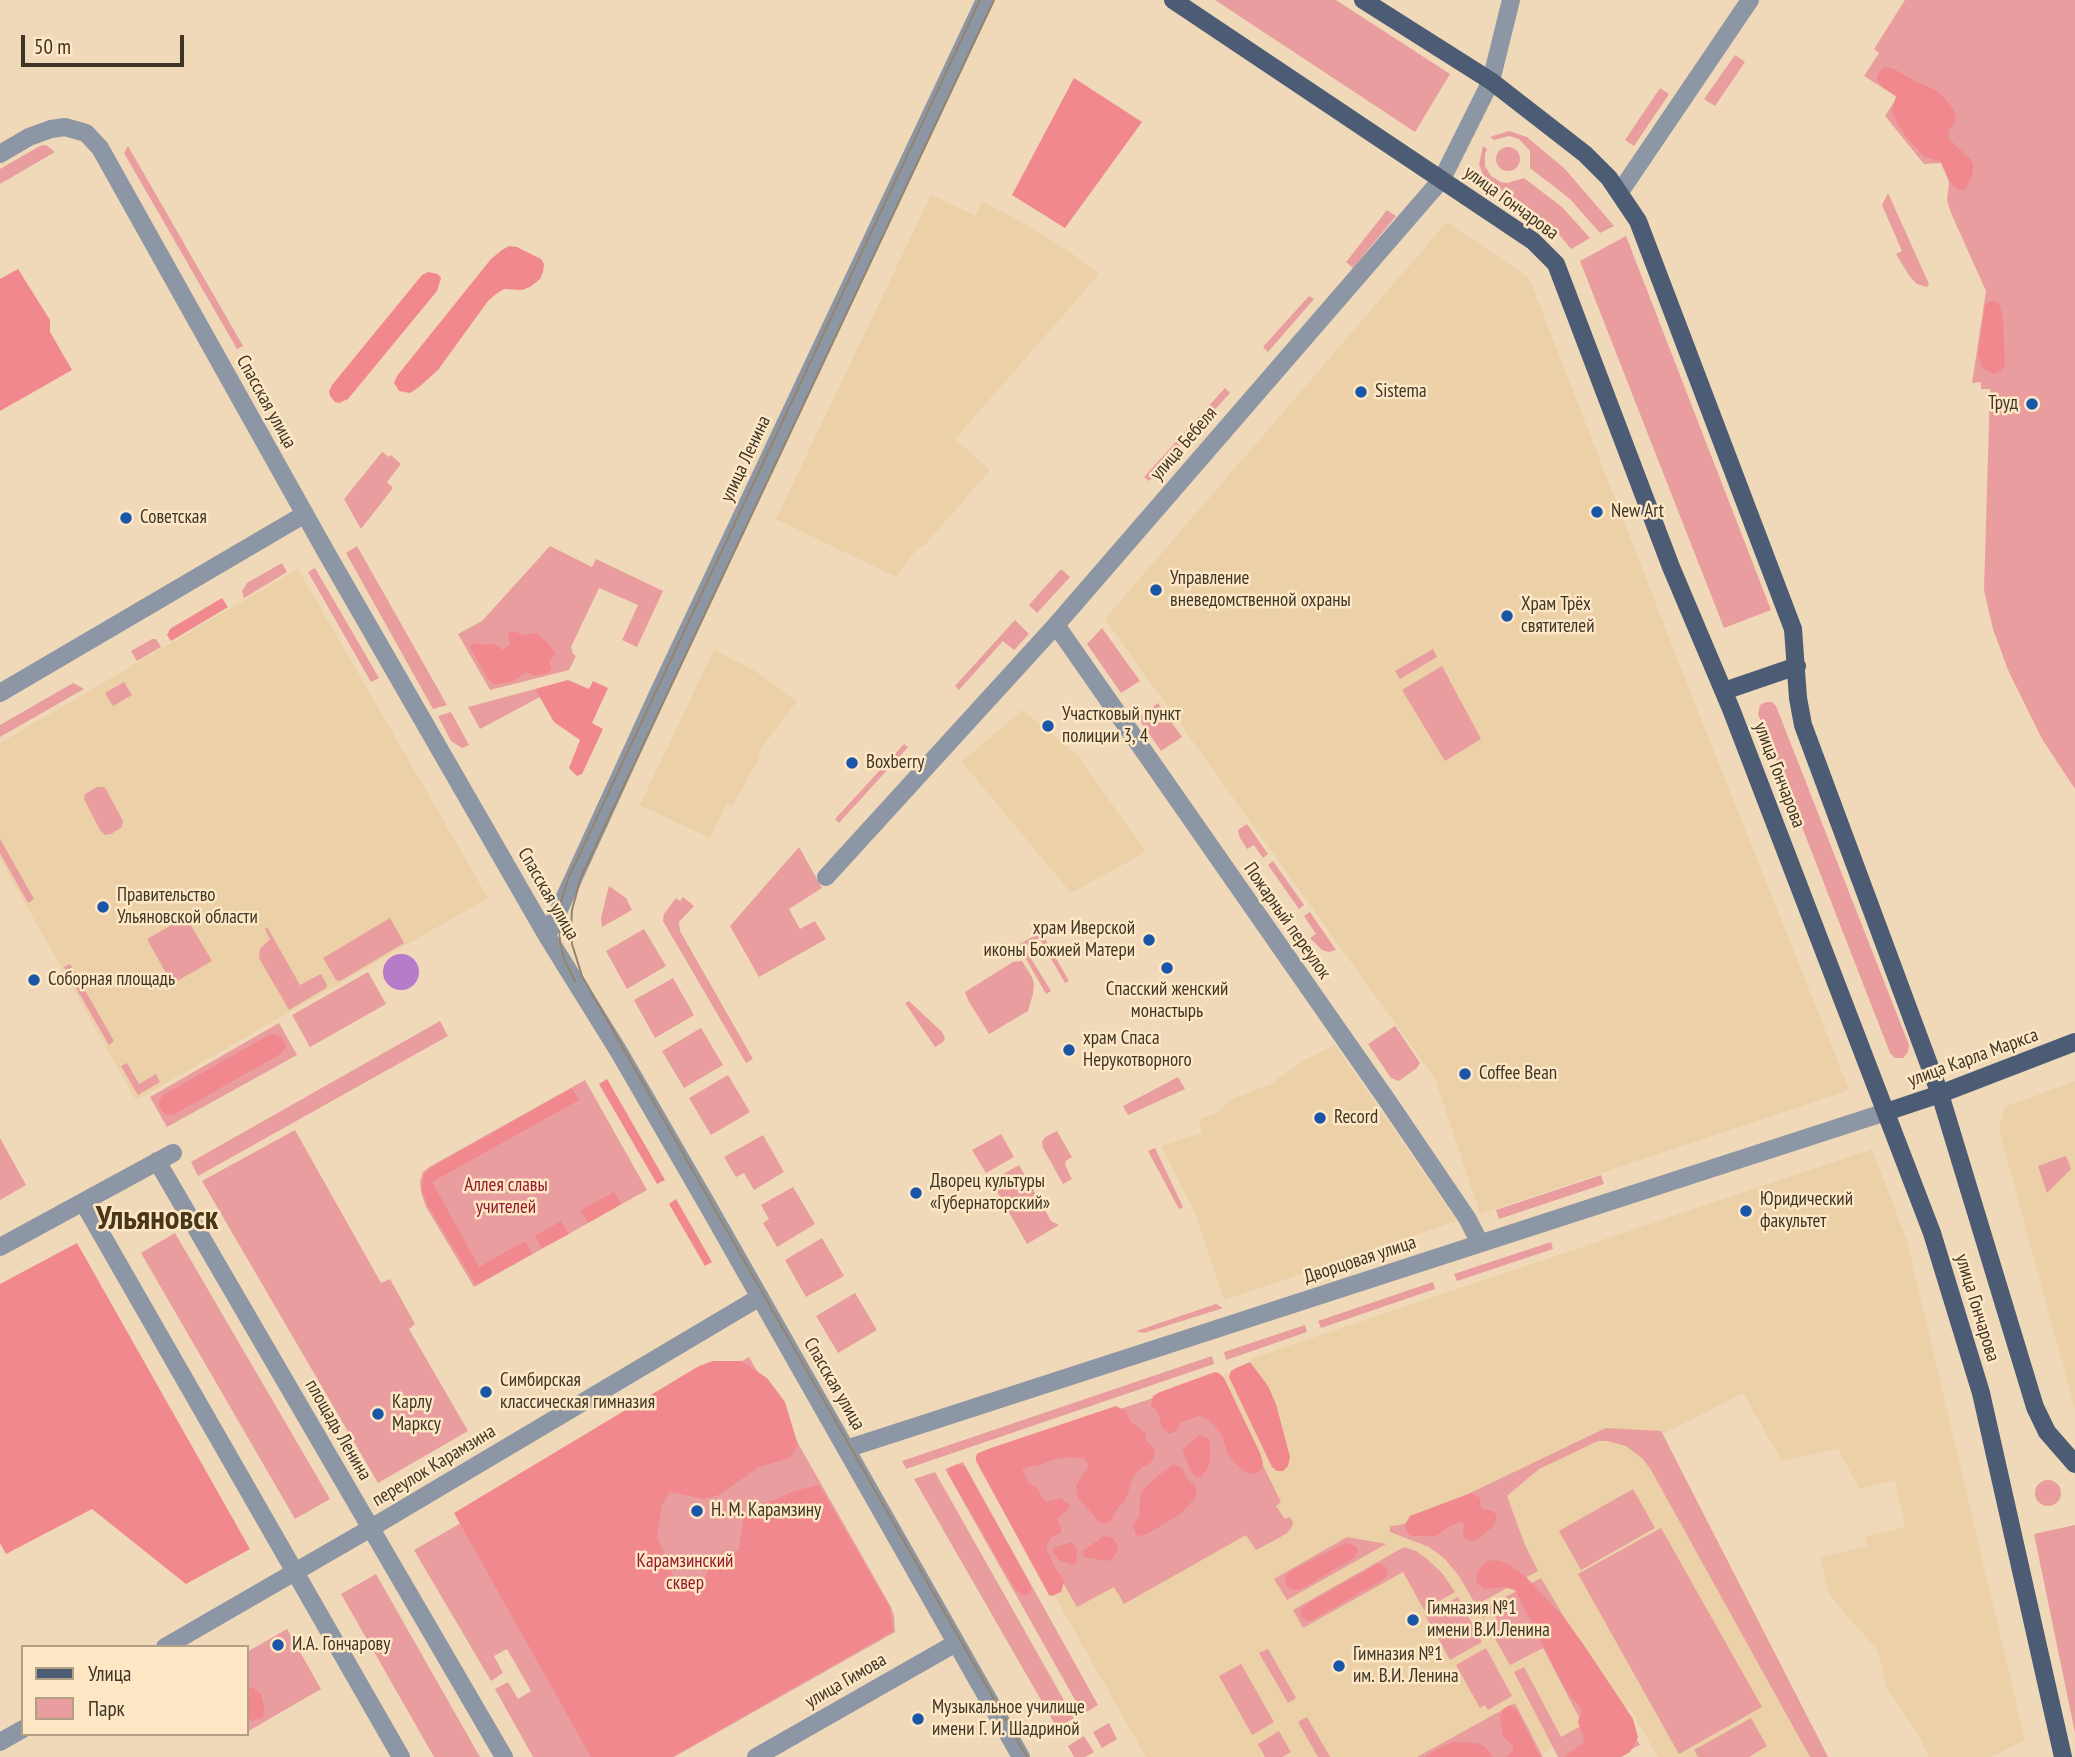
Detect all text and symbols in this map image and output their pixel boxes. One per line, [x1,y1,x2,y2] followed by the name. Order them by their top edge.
[24,21,187,65] scale bar
[34,33,71,60] text: 50 m
[1459,161,1563,245] street label: улица Гончарова
[231,351,301,453] street label: Спасская улица
[1375,381,1427,403] place label: Sistema
[1353,384,1369,400] marker: Sistema
[1988,393,2018,415] place label: Труд
[2024,396,2040,412] marker: Труд
[1146,403,1222,485] street label: улица Бебеля
[716,412,776,506] street label: улица Ленина
[1611,501,1664,523] place label: New Art
[1589,504,1605,520] marker: New Art
[140,507,207,529] place label: Советская
[118,510,134,526] marker: Советская
[1170,568,1351,612] place label: Управление вневедомственной охраны
[1148,582,1164,598] marker: Управление вневедомственной охраны
[1521,594,1595,638] place label: Храм Трёх святителей
[1499,608,1515,624] marker: Храм Трёх святителей
[1062,704,1181,748] place label: Участковый пункт полиции 3, 4
[1040,718,1056,734] marker: Участковый пункт полиции 3, 4
[1748,719,1810,831] street label: улица Гончарова
[866,752,924,774] place label: Boxberry
[844,755,860,771] marker: Boxberry
[512,844,584,944] street label: Спасская улица
[1238,858,1336,984] street label: Пожарный переулок
[117,885,258,929] place label: Правительство Ульяновской области
[95,899,111,915] marker: Правительство Ульяновской области
[983,918,1135,962] place label: храм Иверской иконы Божией Матери
[1141,932,1157,948] marker: храм Иверской иконы Божией Матери
[1159,960,1175,976] marker: Спасский женский монастырь
[48,969,175,991] place label: Соборная площадь
[26,972,42,988] marker: Соборная площадь
[1106,979,1228,1023] place label: Спасский женский монастырь
[1905,1024,2041,1092] street label: улица Карла Маркса
[1083,1028,1192,1072] place label: xрам Спаса Нерукотворного
[1061,1042,1077,1058] marker: xрам Спаса Нерукотворного
[1479,1063,1557,1085] place label: Coffee Bean
[1457,1066,1473,1082] marker: Coffee Bean
[1334,1107,1378,1129] place label: Record
[1312,1110,1328,1126] marker: Record
[930,1171,1050,1215] place label: Дворец культуры «Губернаторский»
[464,1175,548,1219] park label: Аллея славы учителей
[908,1185,924,1201] marker: Дворец культуры «Губернаторский»
[1760,1189,1853,1233] place label: Юридический факультет
[96,1200,218,1240] district label: Ульяновск
[1738,1203,1754,1219] marker: Юридический факультет
[1301,1231,1419,1289] street label: Дворцовая улица
[1950,1251,2004,1365] street label: улица Гончарова
[798,1334,870,1434] street label: Спасская улица
[500,1370,655,1414] place label: Симбирская классическая гимназия
[300,1376,376,1484] street label: площадь Ленина
[478,1384,494,1400] marker: Симбирская классическая гимназия
[392,1392,441,1436] place label: Карлу Марксу
[370,1406,386,1422] marker: Карлу Марксу
[368,1420,500,1512] street label: переулок Карамзина
[711,1500,821,1522] place label: Н. М. Карамзину
[689,1503,705,1519] marker: Н. М. Карамзину
[637,1551,733,1595] park label: Карамзинский сквер
[1427,1598,1550,1642] place label: Гимназия №1 имени В.И.Ленина
[1405,1612,1421,1628] marker: Гимназия №1 имени В.И.Ленина
[292,1634,390,1656] place label: И.А. Гончарову
[270,1637,286,1653] marker: И.А. Гончарову
[1353,1644,1459,1688] place label: Гимназия №1 им. В.И. Ленина
[21,1645,248,1736] legend
[801,1649,891,1713] street label: улица Гимова
[1331,1658,1347,1674] marker: Гимназия №1 им. В.И. Ленина
[88,1660,131,1687] text: Улица
[88,1695,125,1722] text: Парк
[932,1697,1085,1741] place label: Музыкальное училище имени Г. И. Шадриной
[910,1711,926,1727] marker: Музыкальное училище имени Г. И. Шадриной

